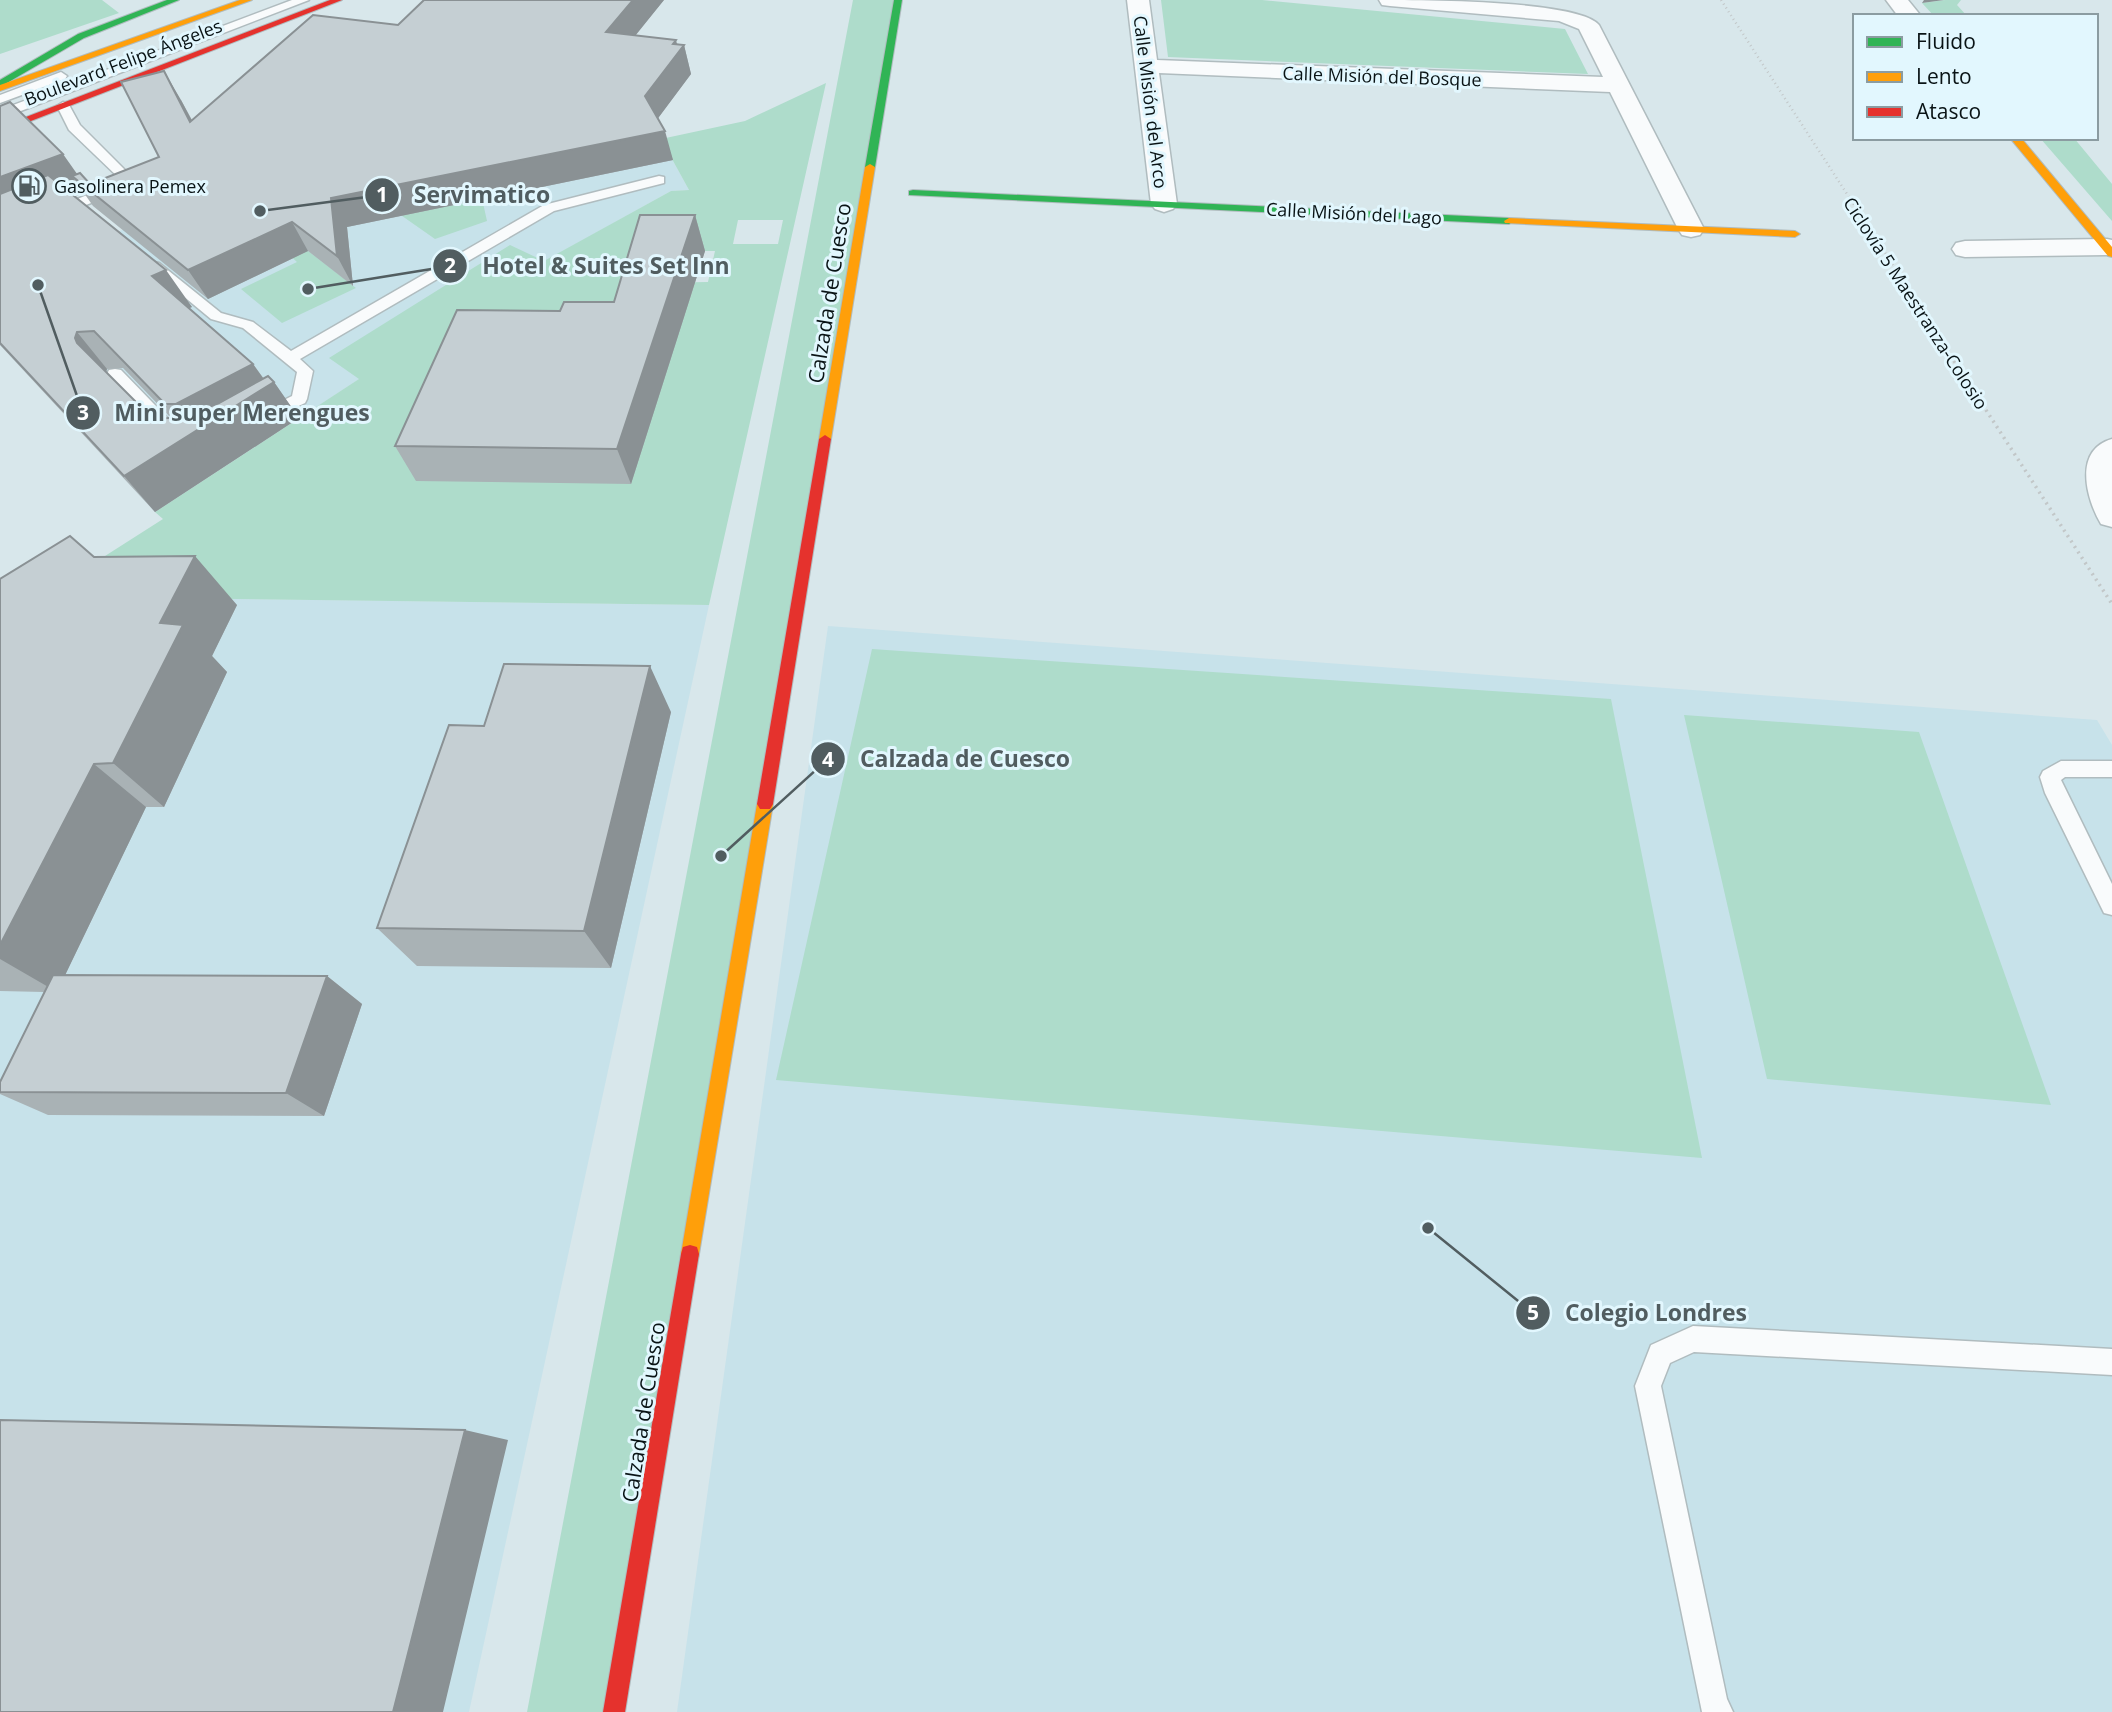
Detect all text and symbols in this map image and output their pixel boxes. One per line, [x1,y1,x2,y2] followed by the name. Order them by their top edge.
[21,13,225,111] street label: Boulevard Felipe Ángeles
[1128,14,1174,190] street label: Calle Misión del Arco
[1853,14,2098,140] legend
[1916,27,1976,55] text: Fluido
[1282,61,1482,91] street label: Calle Misión del Bosque
[1916,62,1972,90] text: Lento
[1916,97,1981,125] text: Atasco
[10,167,48,205] fuel station icon: Gasolinera Pemex
[365,173,564,217] callout: Servimatico
[54,174,206,198] place label: Gasolinera Pemex
[414,178,550,210] text: Servimatico
[376,180,388,208] text: 1
[1838,192,1994,414] street label: Ciclovía 5 Maestranza-Colosio
[1266,196,1442,230] street label: Calle Misión del Lago
[801,201,857,385] street label: Calzada de Cuesco
[433,244,743,288] callout: Hotel & Suites Set Inn
[482,249,730,281] text: Hotel & Suites Set Inn
[444,251,456,279] text: 2
[65,391,384,435] callout: Mini super Merengues
[114,396,370,428] text: Mini super Merengues
[77,398,89,426] text: 3
[811,737,1084,781] callout: Calzada de Cuesco
[860,742,1070,774] text: Calzada de Cuesco
[822,745,834,773] text: 4
[1516,1291,1761,1335] callout: Colegio Londres
[1565,1296,1747,1328] text: Colegio Londres
[1527,1298,1539,1326] text: 5
[615,1320,671,1504] street label: Calzada de Cuesco

